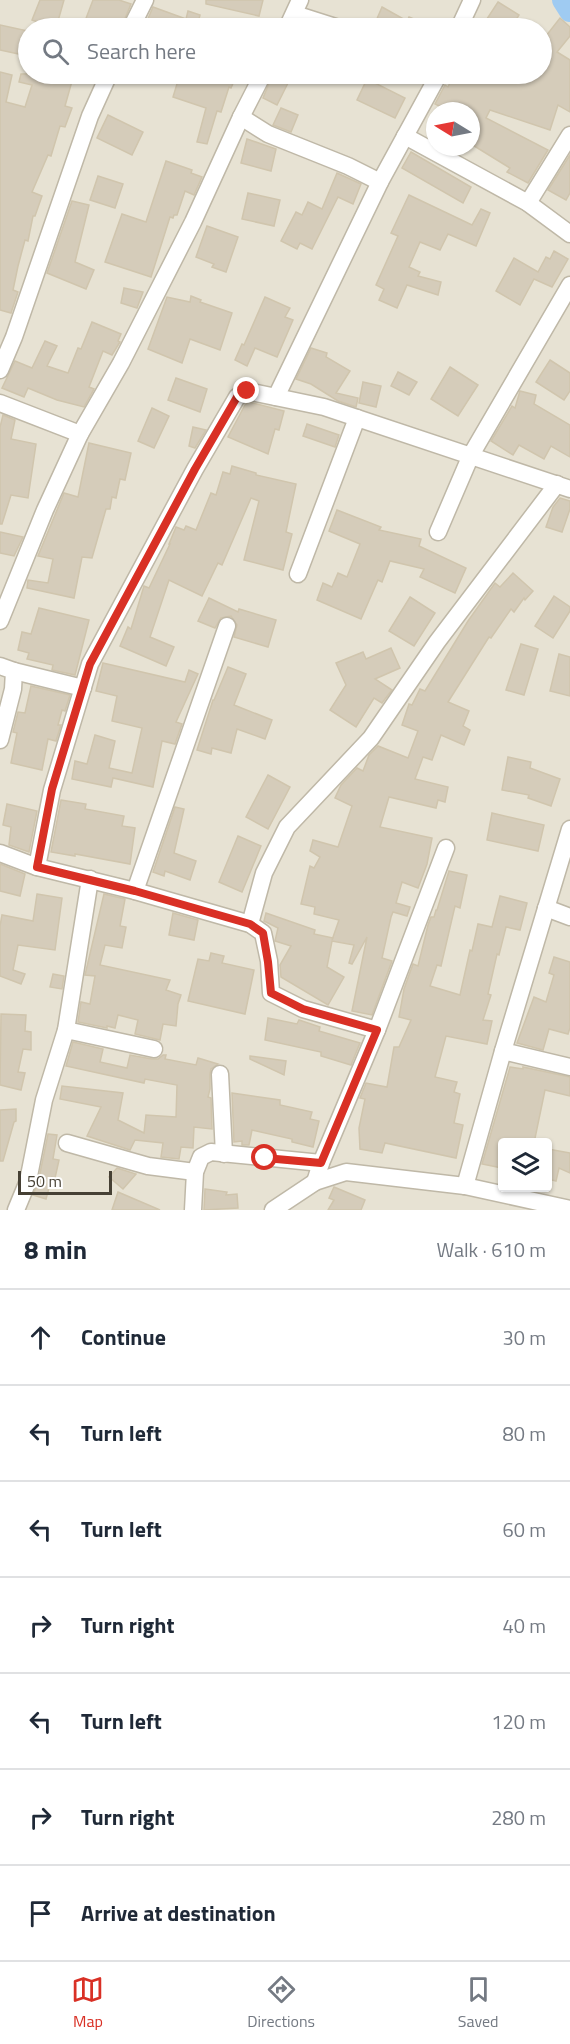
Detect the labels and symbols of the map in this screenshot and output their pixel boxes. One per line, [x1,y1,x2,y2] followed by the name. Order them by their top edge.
[426,102,480,156] north arrow
[233,377,259,403] route end
[251,1144,277,1170] route start
[18,1168,112,1196] scale bar

